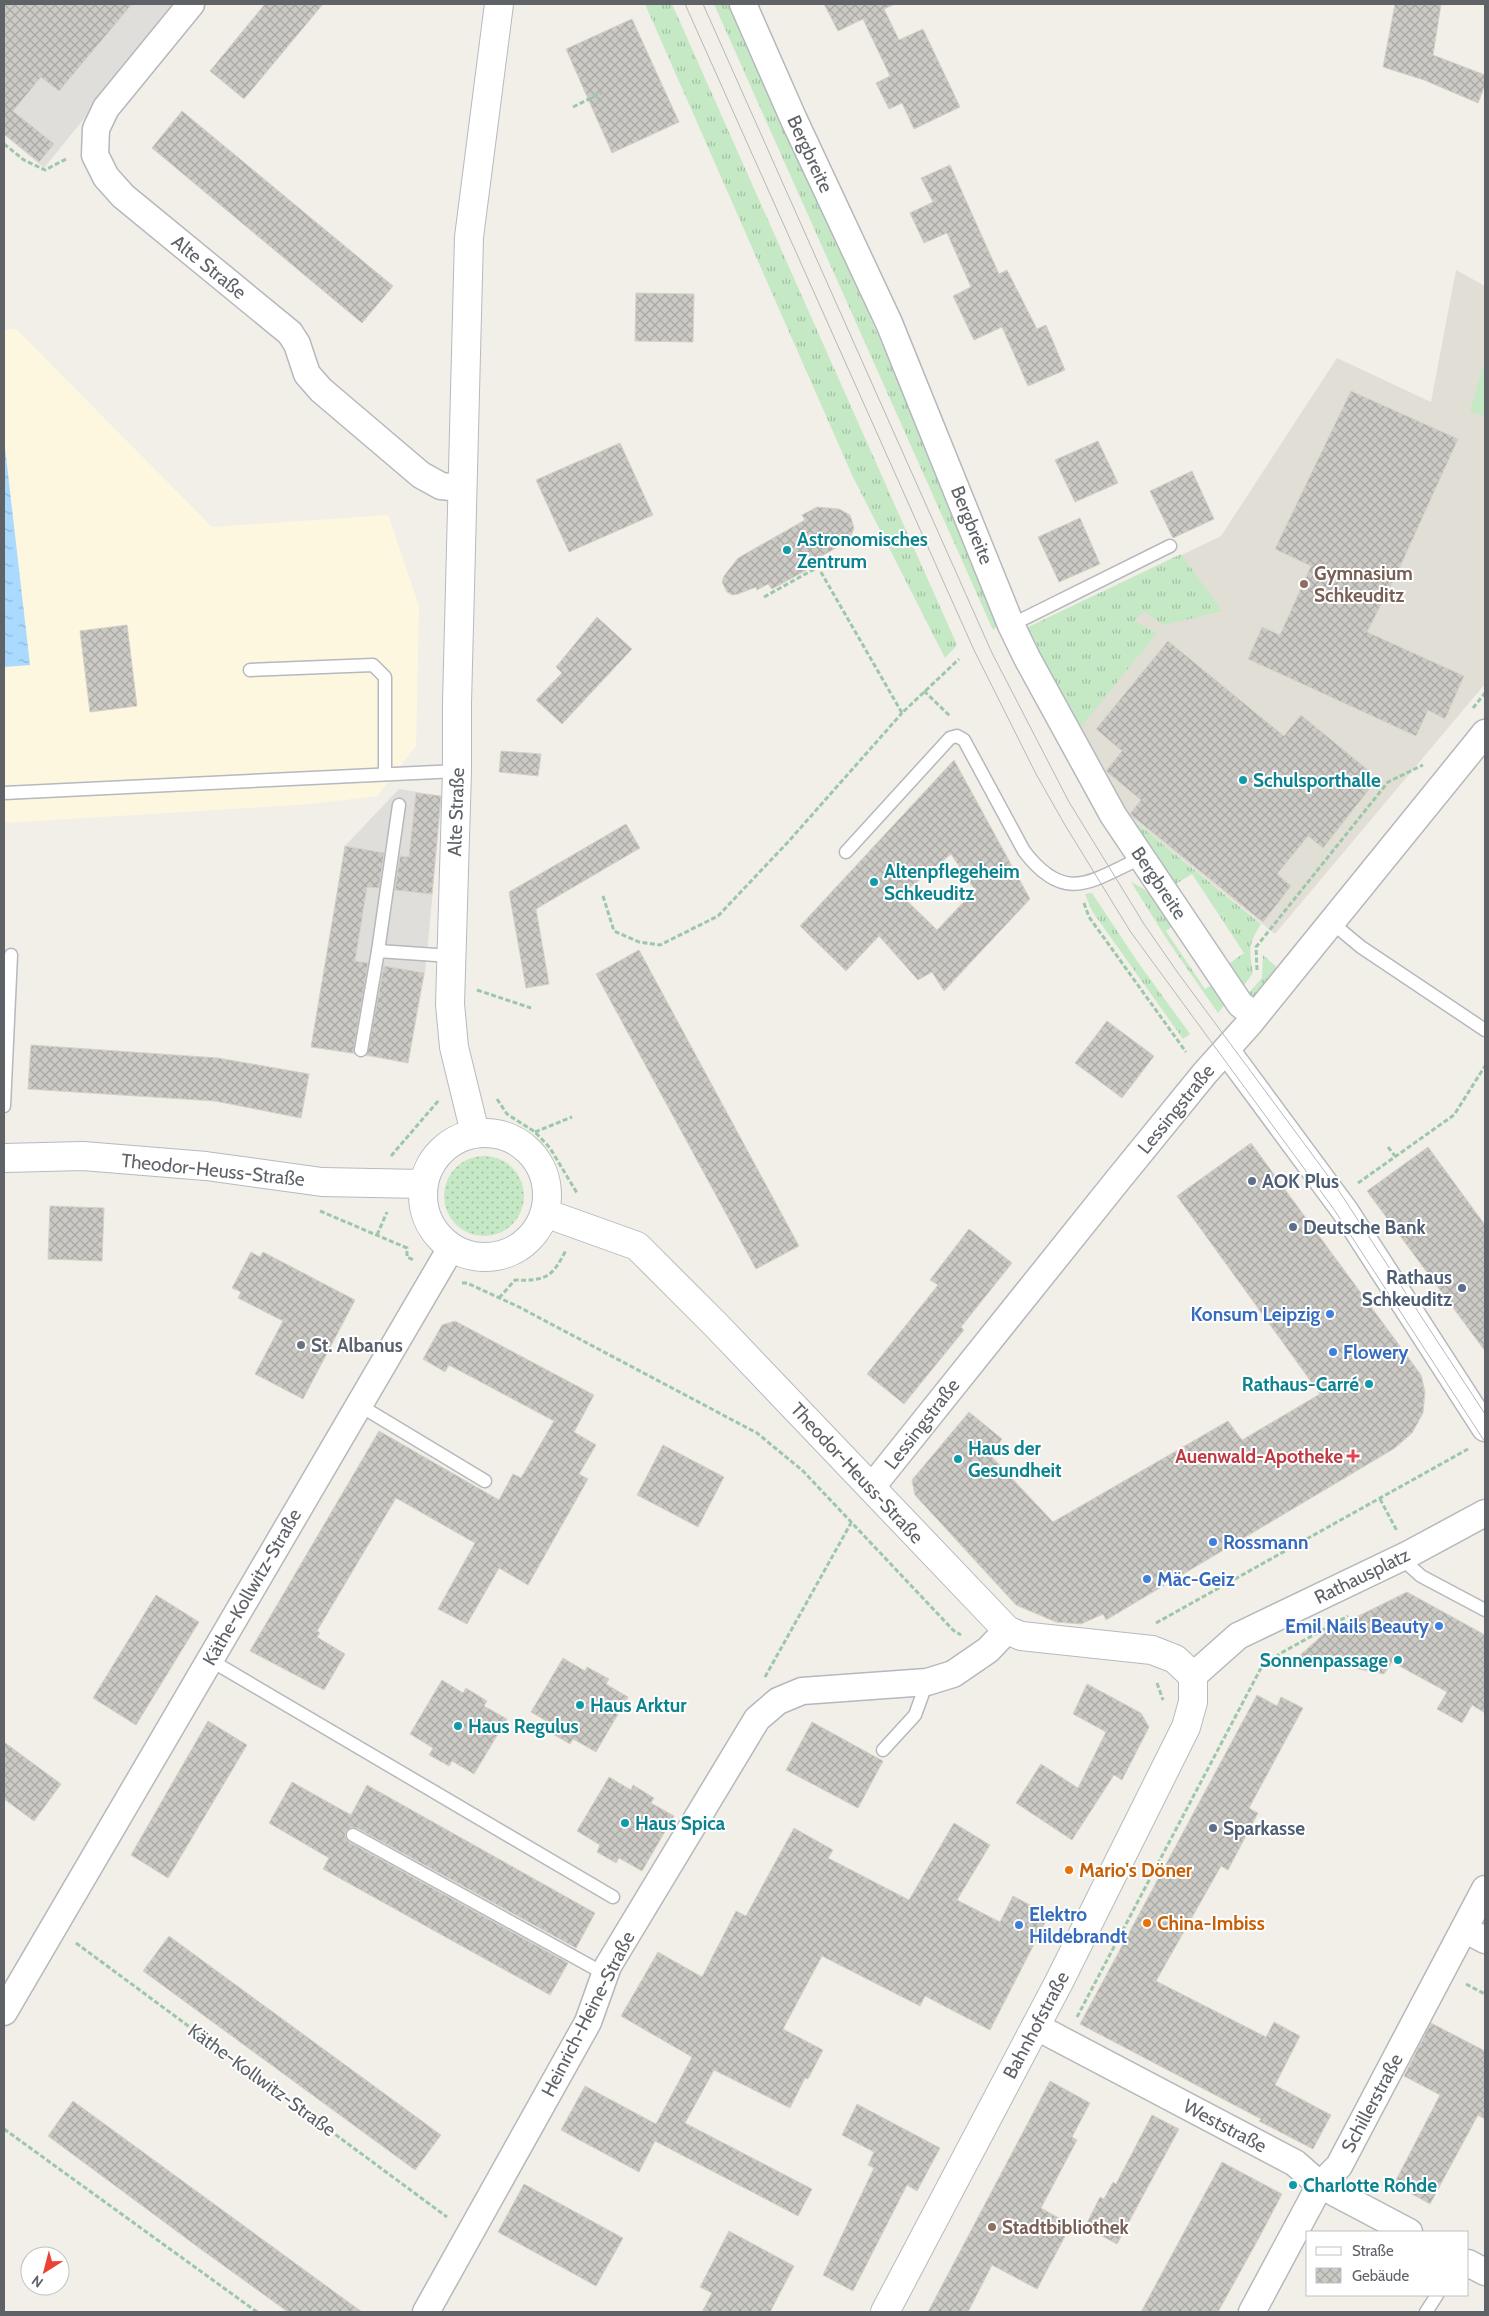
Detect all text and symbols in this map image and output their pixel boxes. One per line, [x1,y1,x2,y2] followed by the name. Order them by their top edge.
[782,112,838,197] street label: Bergbreite
[167,230,251,304] street label: Alte Straße
[946,482,998,568] street label: Bergbreite
[797,528,928,573] place label: Astronomisches Zentrum
[781,544,793,556] marker: Astronomisches Zentrum
[1314,562,1413,607] place label: Gymnasium Schkeuditz
[1298,578,1310,590] marker: Gymnasium Schkeuditz
[443,767,469,857] street label: Alte Straße
[1253,769,1381,792] place label: Schulsporthalle
[1237,774,1249,786] marker: Schulsporthalle
[1126,842,1192,924] street label: Bergbreite
[884,860,1020,905] place label: Altenpflegeheim Schkeuditz
[868,876,880,888] marker: Altenpflegeheim Schkeuditz
[1133,1059,1219,1159] street label: Lessingstraße
[120,1149,306,1191] street label: Theodor-Heuss-Straße
[1262,1170,1339,1193] place label: AOK Plus
[1246,1175,1258,1187] marker: AOK Plus
[1303,1216,1426,1239] place label: Deutsche Bank
[1287,1221,1299,1233] marker: Deutsche Bank
[1362,1266,1452,1311] place label: Rathaus Schkeuditz
[1456,1282,1468,1294] marker: Rathaus Schkeuditz
[1191,1303,1320,1326] place label: Konsum Leipzig
[1324,1308,1336,1320] marker: Konsum Leipzig
[311,1334,403,1357] place label: St. Albanus
[295,1339,307,1351] marker: St. Albanus
[1343,1341,1409,1364] place label: Flowery
[1327,1346,1339,1358] marker: Flowery
[1242,1373,1359,1396] place label: Rathaus-Carré
[879,1374,965,1474] street label: Lessingstraße
[1363,1378,1375,1390] marker: Rathaus-Carré
[786,1398,928,1548] street label: Theodor-Heuss-Straße
[968,1437,1062,1482] place label: Haus der Gesundheit
[1175,1445,1343,1468] place label: Auenwald-Apotheke
[1347,1450,1359,1462] marker: Auenwald-Apotheke
[952,1453,964,1465] marker: Haus der Gesundheit
[198,1504,306,1669] street label: Käthe-Kollwitz-Straße
[1223,1531,1308,1554] place label: Rossmann
[1207,1536,1219,1548] marker: Rossmann
[1311,1543,1413,1609] street label: Rathausplatz
[1157,1568,1235,1591] place label: Mäc-Geiz
[1141,1573,1153,1585] marker: Mäc-Geiz
[1285,1615,1430,1638] place label: Emil Nails Beauty
[1433,1620,1445,1632] marker: Emil Nails Beauty
[1260,1649,1388,1672] place label: Sonnenpassage
[1392,1654,1404,1666] marker: Sonnenpassage
[590,1694,687,1717] place label: Haus Arktur
[574,1699,586,1711] marker: Haus Arktur
[468,1715,579,1738] place label: Haus Regulus
[452,1720,464,1732] marker: Haus Regulus
[635,1812,726,1835] place label: Haus Spica
[619,1817,631,1829] marker: Haus Spica
[1223,1817,1305,1840] place label: Sparkasse
[1207,1822,1219,1834] marker: Sparkasse
[1079,1859,1193,1882] place label: Mario's Döner
[1063,1864,1075,1876] marker: Mario's Döner
[1029,1903,1128,1948] place label: Elektro Hildebrandt
[1157,1912,1265,1935] place label: China-Imbiss
[1141,1917,1153,1929] marker: China-Imbiss
[1013,1919,1025,1931] marker: Elektro Hildebrandt
[536,1927,640,2100] street label: Heinrich-Heine-Straße
[998,1967,1074,2083] street label: Bahnhofstraße
[184,2019,341,2142] street label: Käthe-Kollwitz-Straße
[1336,2049,1408,2156] street label: Schillerstraße
[1179,2094,1271,2158] street label: Weststraße
[1303,2174,1437,2197] place label: Charlotte Rohde
[1287,2179,1299,2191] marker: Charlotte Rohde
[1002,2216,1129,2239] place label: Stadtbibliothek
[986,2221,998,2233] marker: Stadtbibliothek
[1306,2231,1469,2296] legend
[1352,2242,1394,2260] text: Straße
[20,2246,70,2296] north arrow
[1352,2267,1409,2285] text: Gebäude
[28,2271,47,2292] text: N

